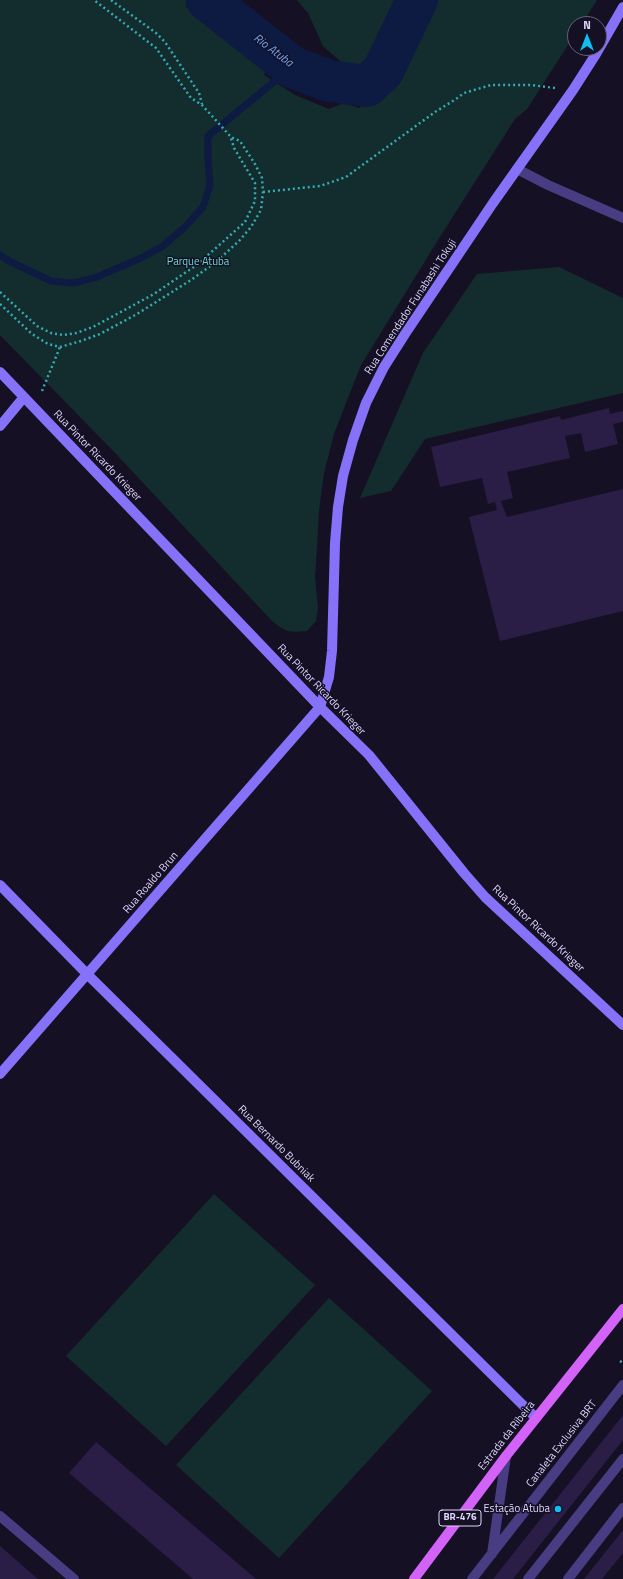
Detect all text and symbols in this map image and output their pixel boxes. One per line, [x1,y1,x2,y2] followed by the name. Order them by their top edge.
[567,16,607,56] north arrow
[583,17,591,33] text: N
[250,31,296,71] water label: Rio Atuba
[362,237,460,377] street label: Rua Comendador Funabashi Tokuji
[167,255,229,269] park label: Parque Atuba
[50,408,144,504] street label: Rua Pintor Ricardo Krieger
[274,642,368,738] street label: Rua Pintor Ricardo Krieger
[121,849,181,917] street label: Rua Roaldo Brun
[489,883,587,975] street label: Rua Pintor Ricardo Krieger
[235,1103,317,1185] street label: Rua Bernardo Bubniak
[524,1398,600,1490] street label: Canaleta Exclusiva BRT
[476,1399,538,1473] street label: Estrada da Ribeira
[484,1502,550,1516] place label: Estação Atuba
[553,1504,563,1514] marker: Estação Atuba
[439,1510,481,1526] road number: BR-476

